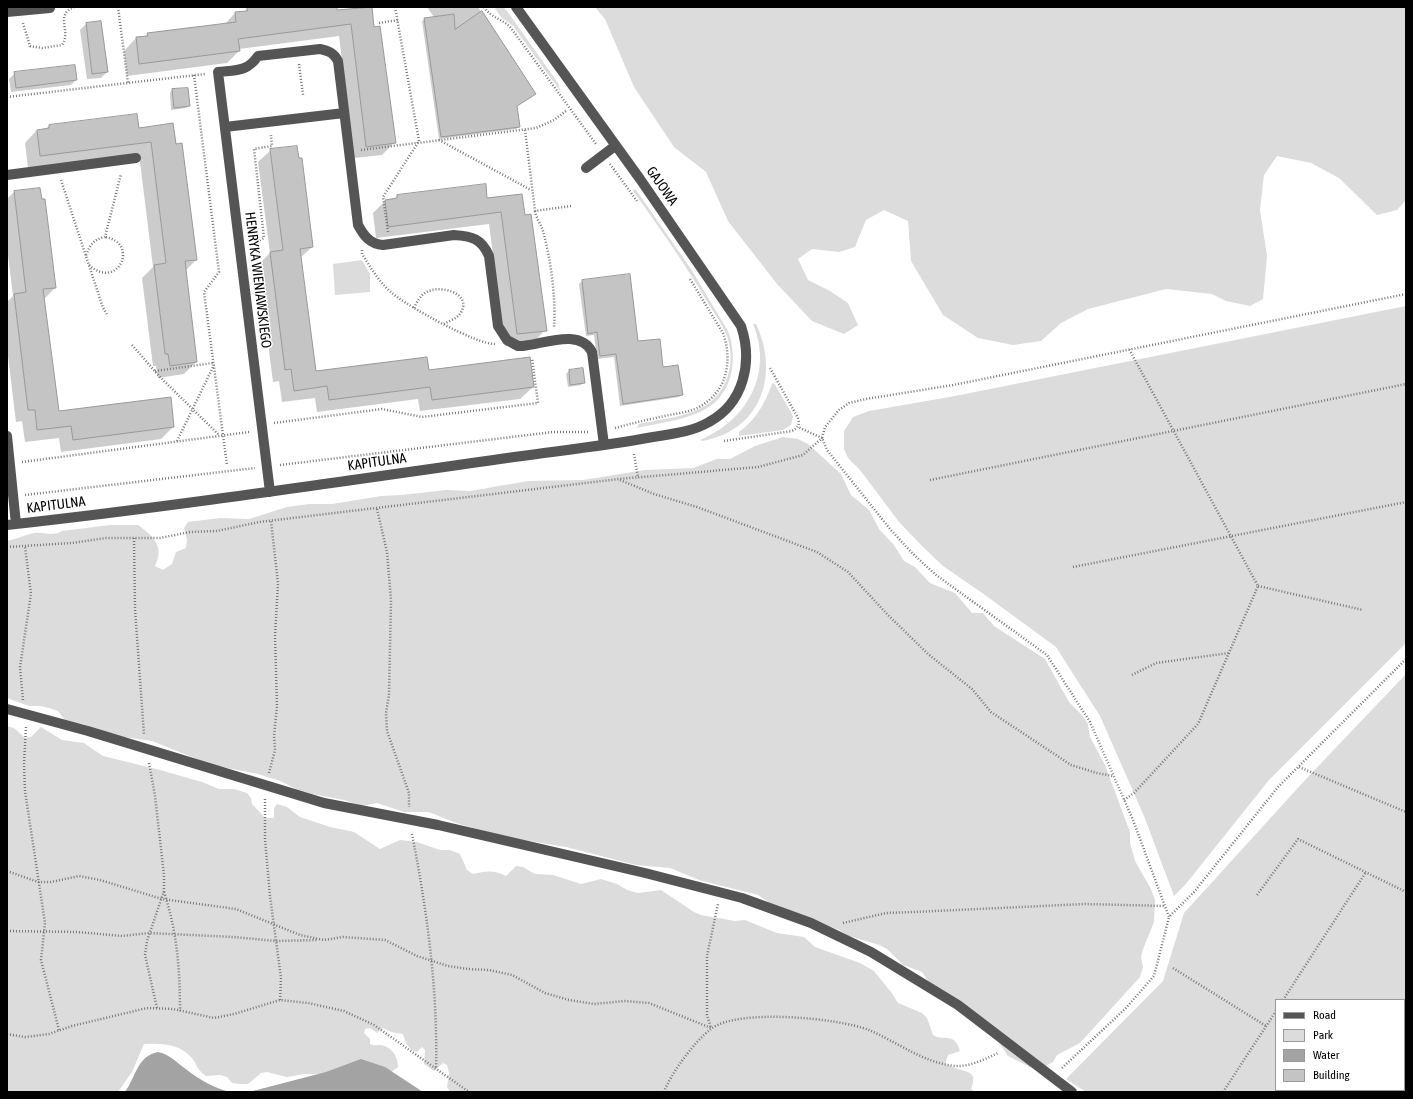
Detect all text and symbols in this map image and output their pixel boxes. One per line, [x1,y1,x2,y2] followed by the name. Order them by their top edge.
[643,163,681,209] street label: GAJOWA
[241,211,275,349] street label: HENRYKA WIENIAWSKIEGO
[347,450,407,474] street label: KAPITULNA
[26,493,86,517] street label: KAPITULNA
[1275,999,1405,1091] legend
[1313,1008,1336,1022] text: Road
[1313,1028,1333,1042] text: Park
[1313,1048,1339,1062] text: Water
[1313,1068,1350,1082] text: Building

